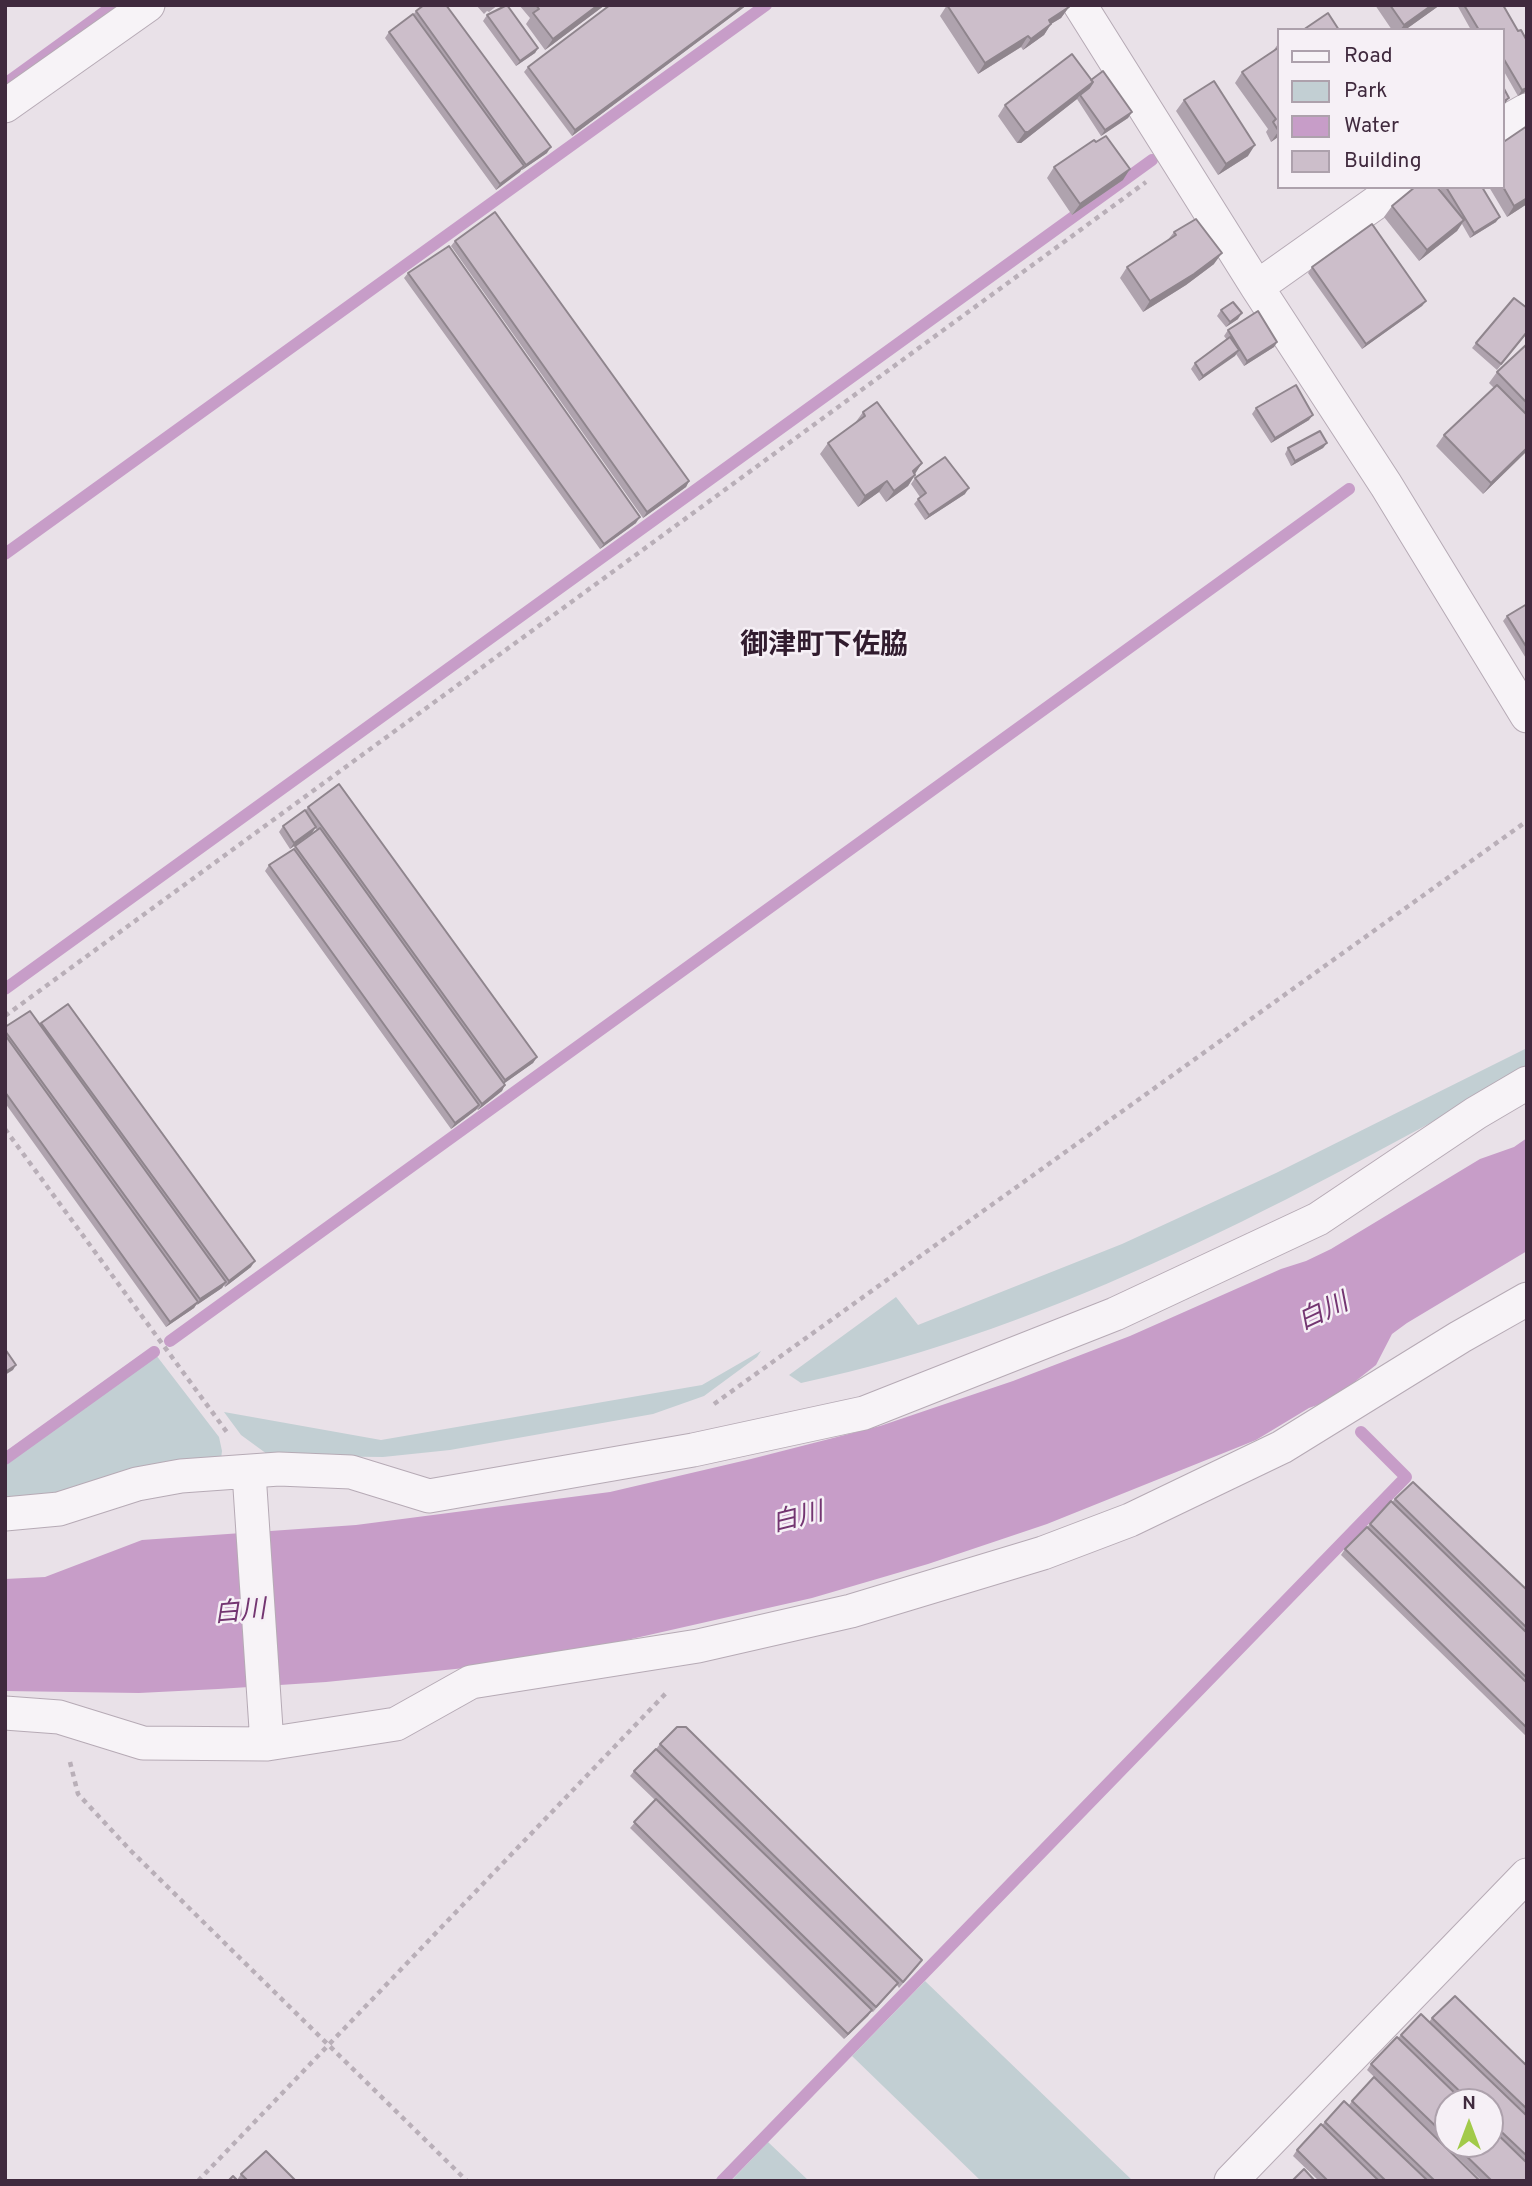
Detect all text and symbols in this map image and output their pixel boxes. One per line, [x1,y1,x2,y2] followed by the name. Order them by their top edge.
[1276,28,1504,189] legend
[1344,43,1393,70] text: Road
[1344,78,1387,105] text: Park
[1344,113,1399,140] text: Water
[1344,148,1422,175] text: Building
[740,630,908,664] district label: 御津町下佐脇
[1294,1289,1354,1339] water label: 白川
[769,1499,827,1541] water label: 白川
[213,1596,267,1632] water label: 白川
[1434,2088,1504,2158] north arrow
[1462,2092,1476,2116] text: N

